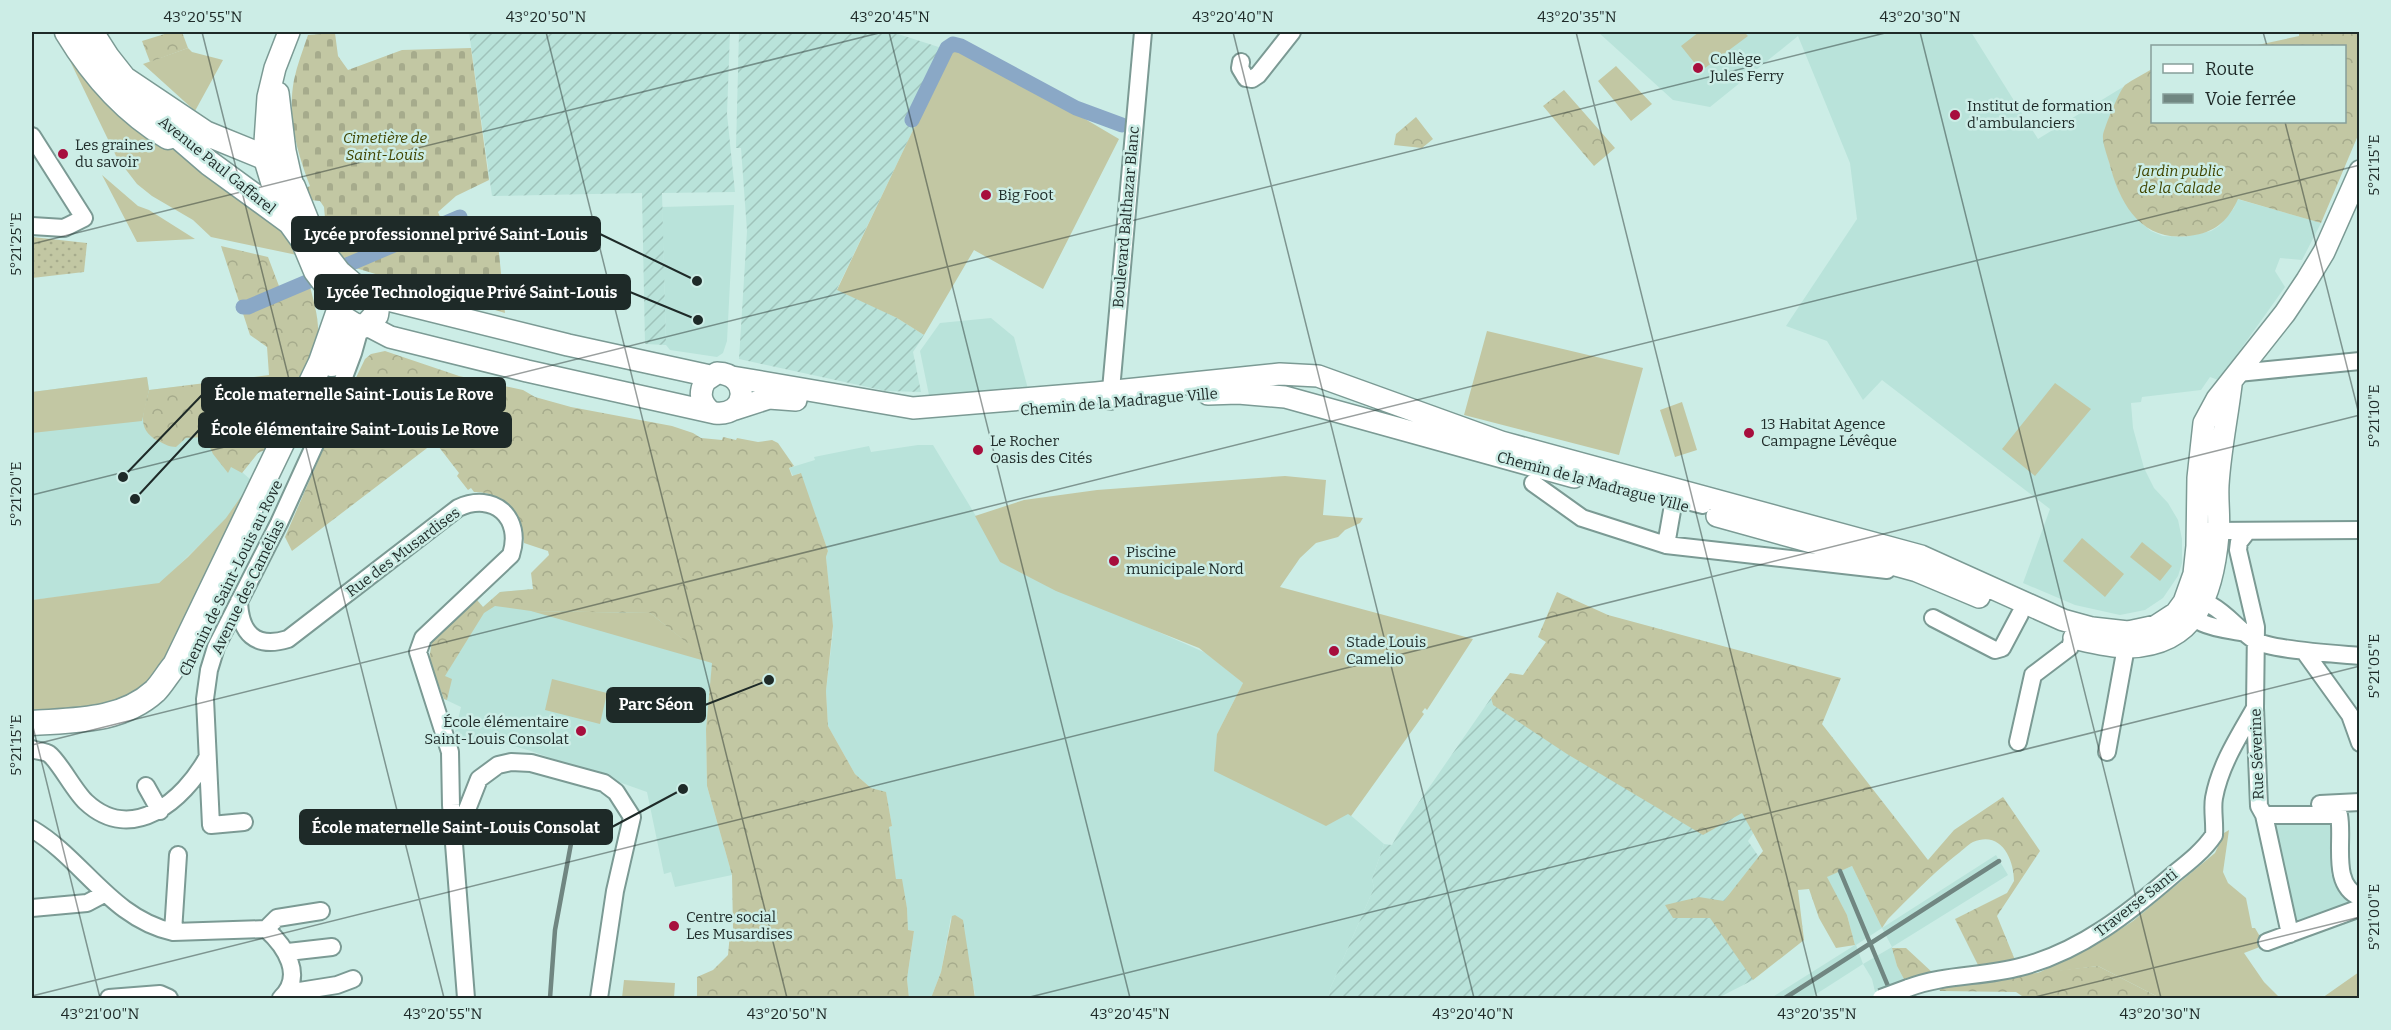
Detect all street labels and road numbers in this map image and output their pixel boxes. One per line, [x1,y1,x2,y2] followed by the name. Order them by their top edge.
[155,112,279,218] street label: Avenue Paul Gaffarel
[1109,125,1143,309] street label: Boulevard Balthazar Blanc
[1020,384,1218,420] street label: Chemin de la Madrague Ville
[1495,448,1691,516] street label: Chemin de la Madrague Ville
[176,477,286,679] street label: Chemin de Saint-Louis au Rove
[343,503,463,601] street label: Rue des Musardises
[208,517,288,657] street label: Avenue des Camélias
[2246,708,2268,800] street label: Rue Séverine
[2091,865,2181,941] street label: Traverse Santi

